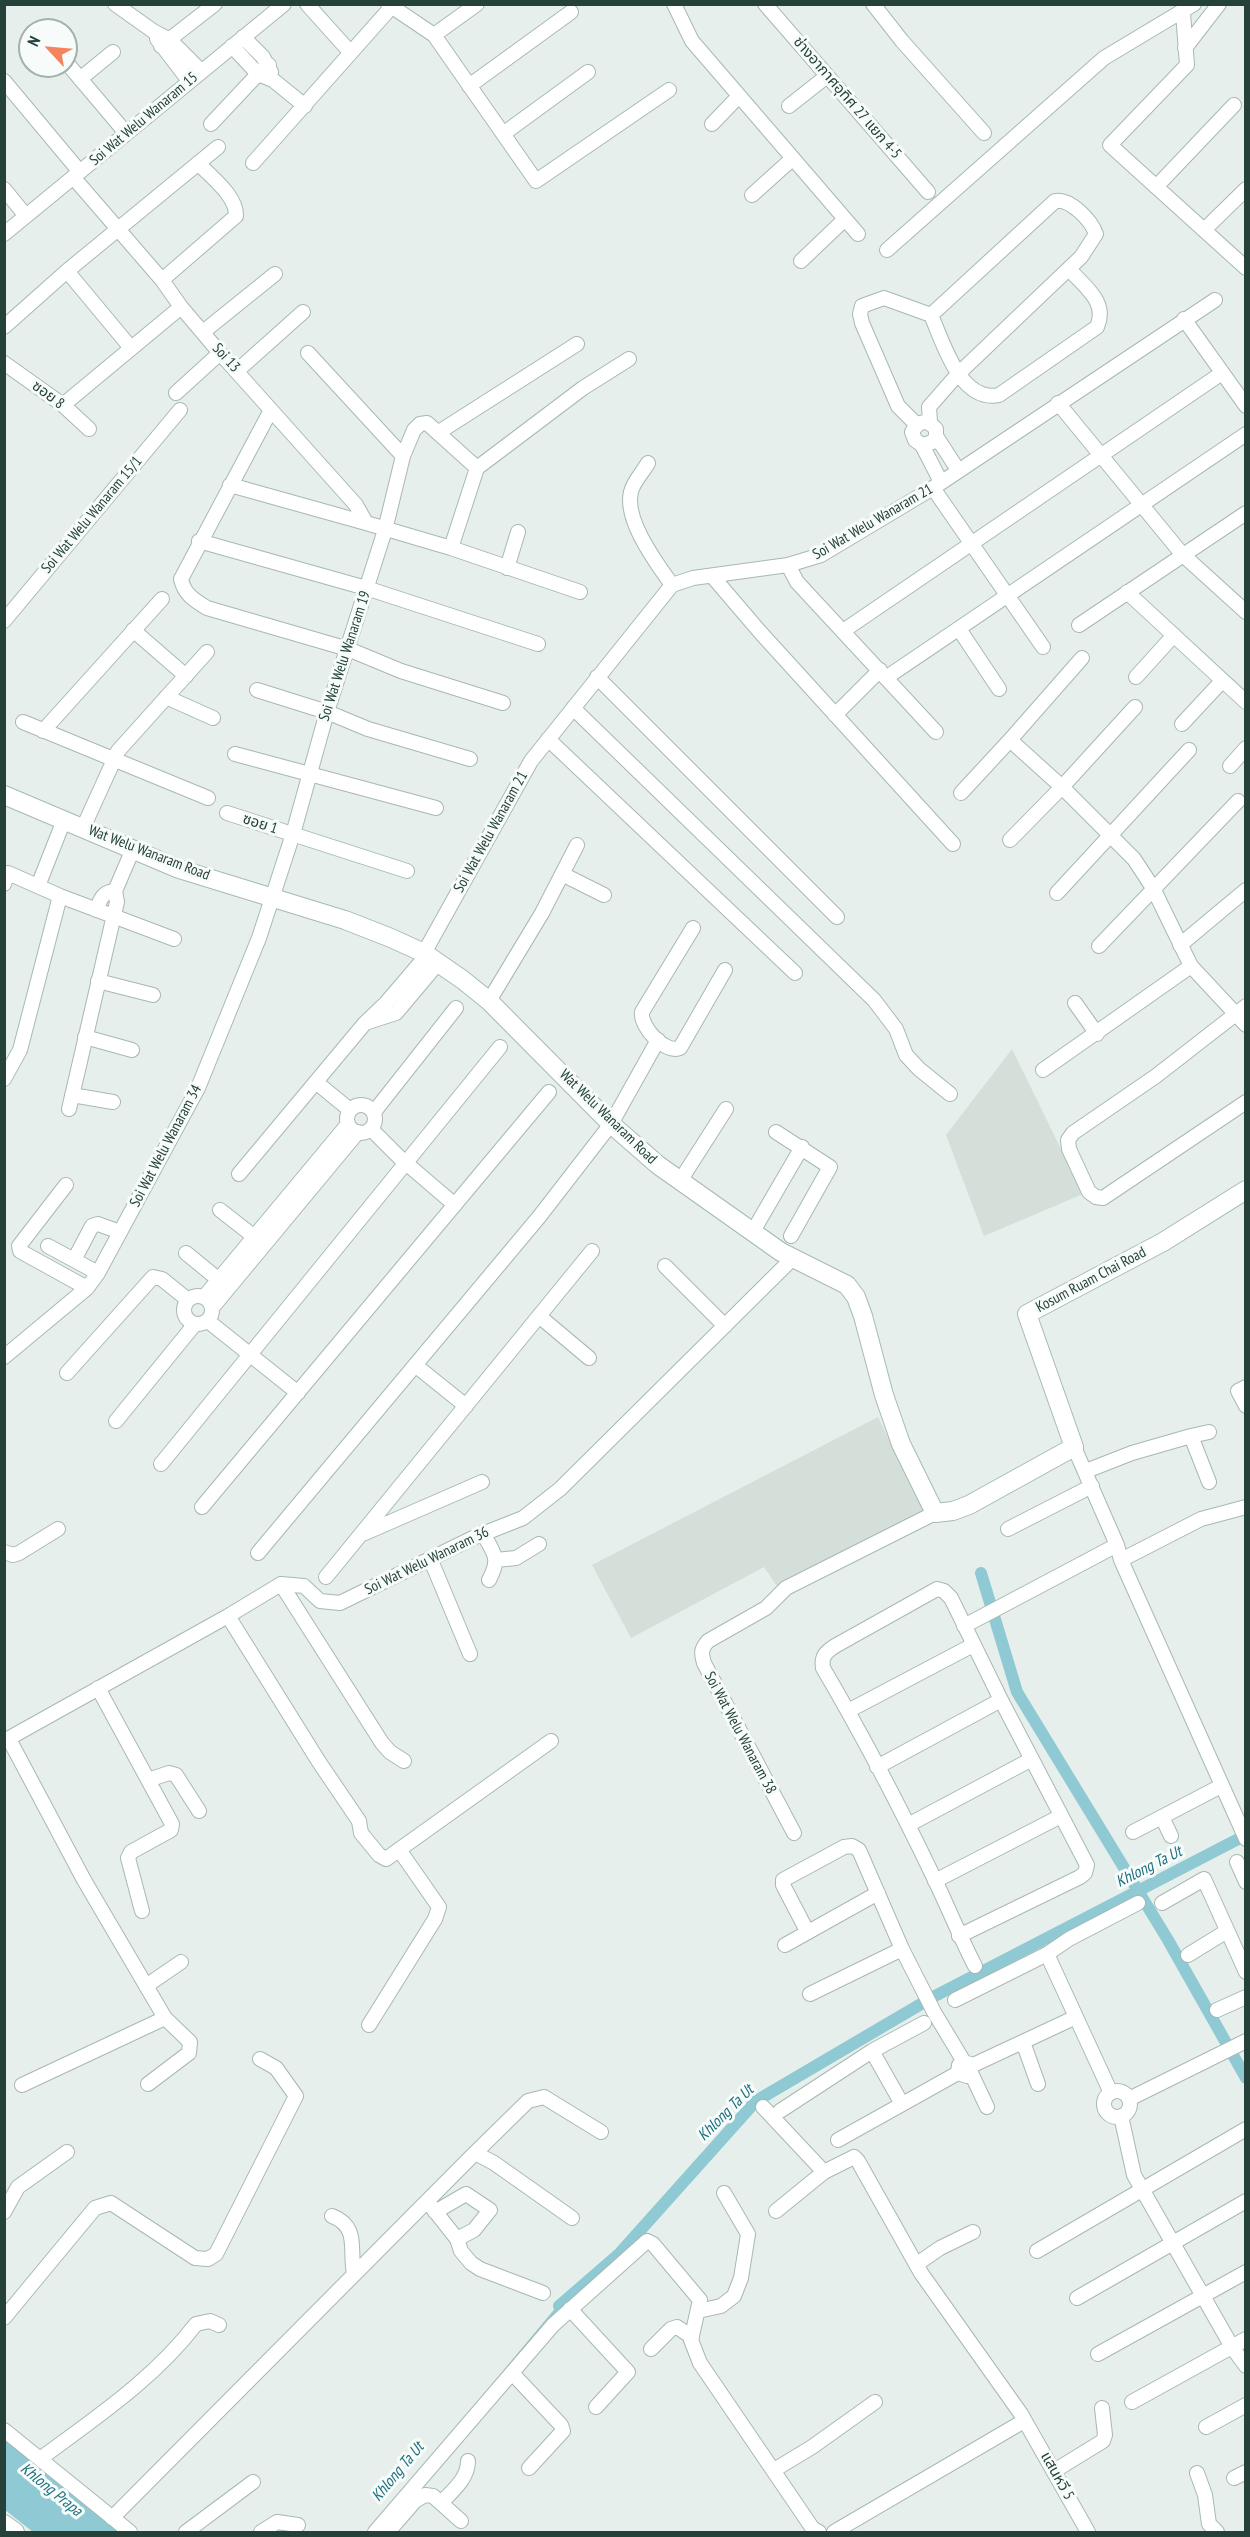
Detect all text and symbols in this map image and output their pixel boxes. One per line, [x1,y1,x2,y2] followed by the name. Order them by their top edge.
[18,18,78,78] north arrow
[23,33,44,49] text: N
[789,33,905,163] street label: ช่างอากาศอุทิศ 27 แยก 4-5
[86,68,202,170] street label: Soi Wat Welu Wanaram 15
[208,340,244,376] street label: Soi 13
[28,377,68,413] street label: ซอย 8
[38,453,146,577] street label: Soi Wat Welu Wanaram 15/1
[810,480,936,564] street label: Soi Wat Welu Wanaram 21
[315,589,375,723] street label: Soi Wat Welu Wanaram 19
[450,768,532,896] street label: Soi Wat Welu Wanaram 21
[240,810,280,838] street label: ซอย 1
[86,822,212,884] street label: Wat Welu Wanaram Road
[555,1066,661,1168] street label: Wat Welu Wanaram Road
[126,1082,206,1210] street label: Soi Wat Welu Wanaram 34
[1033,1243,1149,1317] street label: Kosum Ruam Chai Road
[362,1523,492,1599] street label: Soi Wat Welu Wanaram 36
[700,1669,780,1797] street label: Soi Wat Welu Wanaram 38
[1113,1842,1185,1892] water label: Khlong Ta Ut
[694,2081,758,2145] water label: Khlong Ta Ut
[368,2439,428,2505] water label: Khlong Ta Ut
[1036,2449,1078,2503] street label: แสนหวี 5
[16,2459,86,2521] water label: Khlong Prapa

